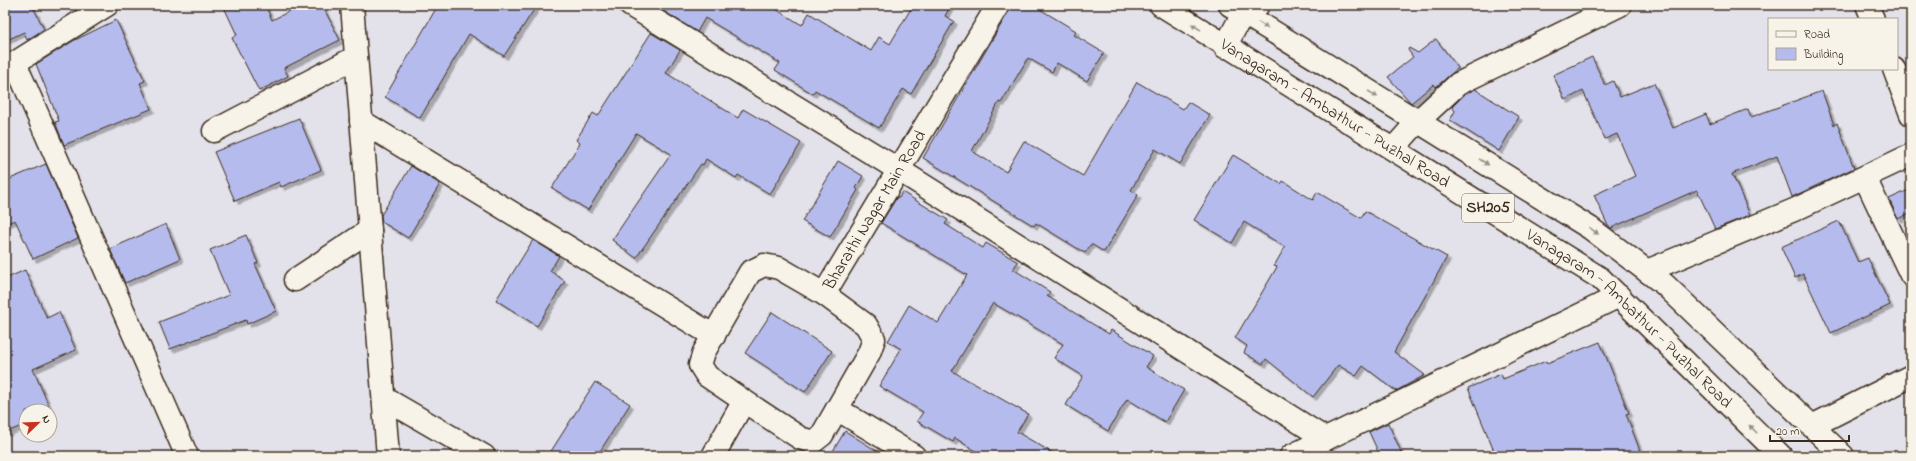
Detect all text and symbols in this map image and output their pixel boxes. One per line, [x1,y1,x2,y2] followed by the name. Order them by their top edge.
[1768,18,1898,70] legend
[1257,22,1269,29] one-way arrow
[1191,23,1201,31] one-way arrow
[1804,26,1830,44] text: Road
[1214,32,1455,195] street label: Vanagaram - Ambathur - Puzhal Road
[1803,46,1843,65] text: Building
[1367,90,1379,97] one-way arrow
[816,125,933,296] street label: Bharathi Nagar Main Road
[1479,158,1489,166] one-way arrow
[1462,194,1514,222] road number: SH205
[1520,222,1738,414] street label: Vanagaram - Ambathur - Puzhal Road
[1589,227,1599,235] one-way arrow
[18,403,58,443] north arrow
[37,413,55,426] text: N
[1770,417,1849,443] scale bar
[1776,423,1799,441] text: 20 m
[1748,424,1758,434] one-way arrow

